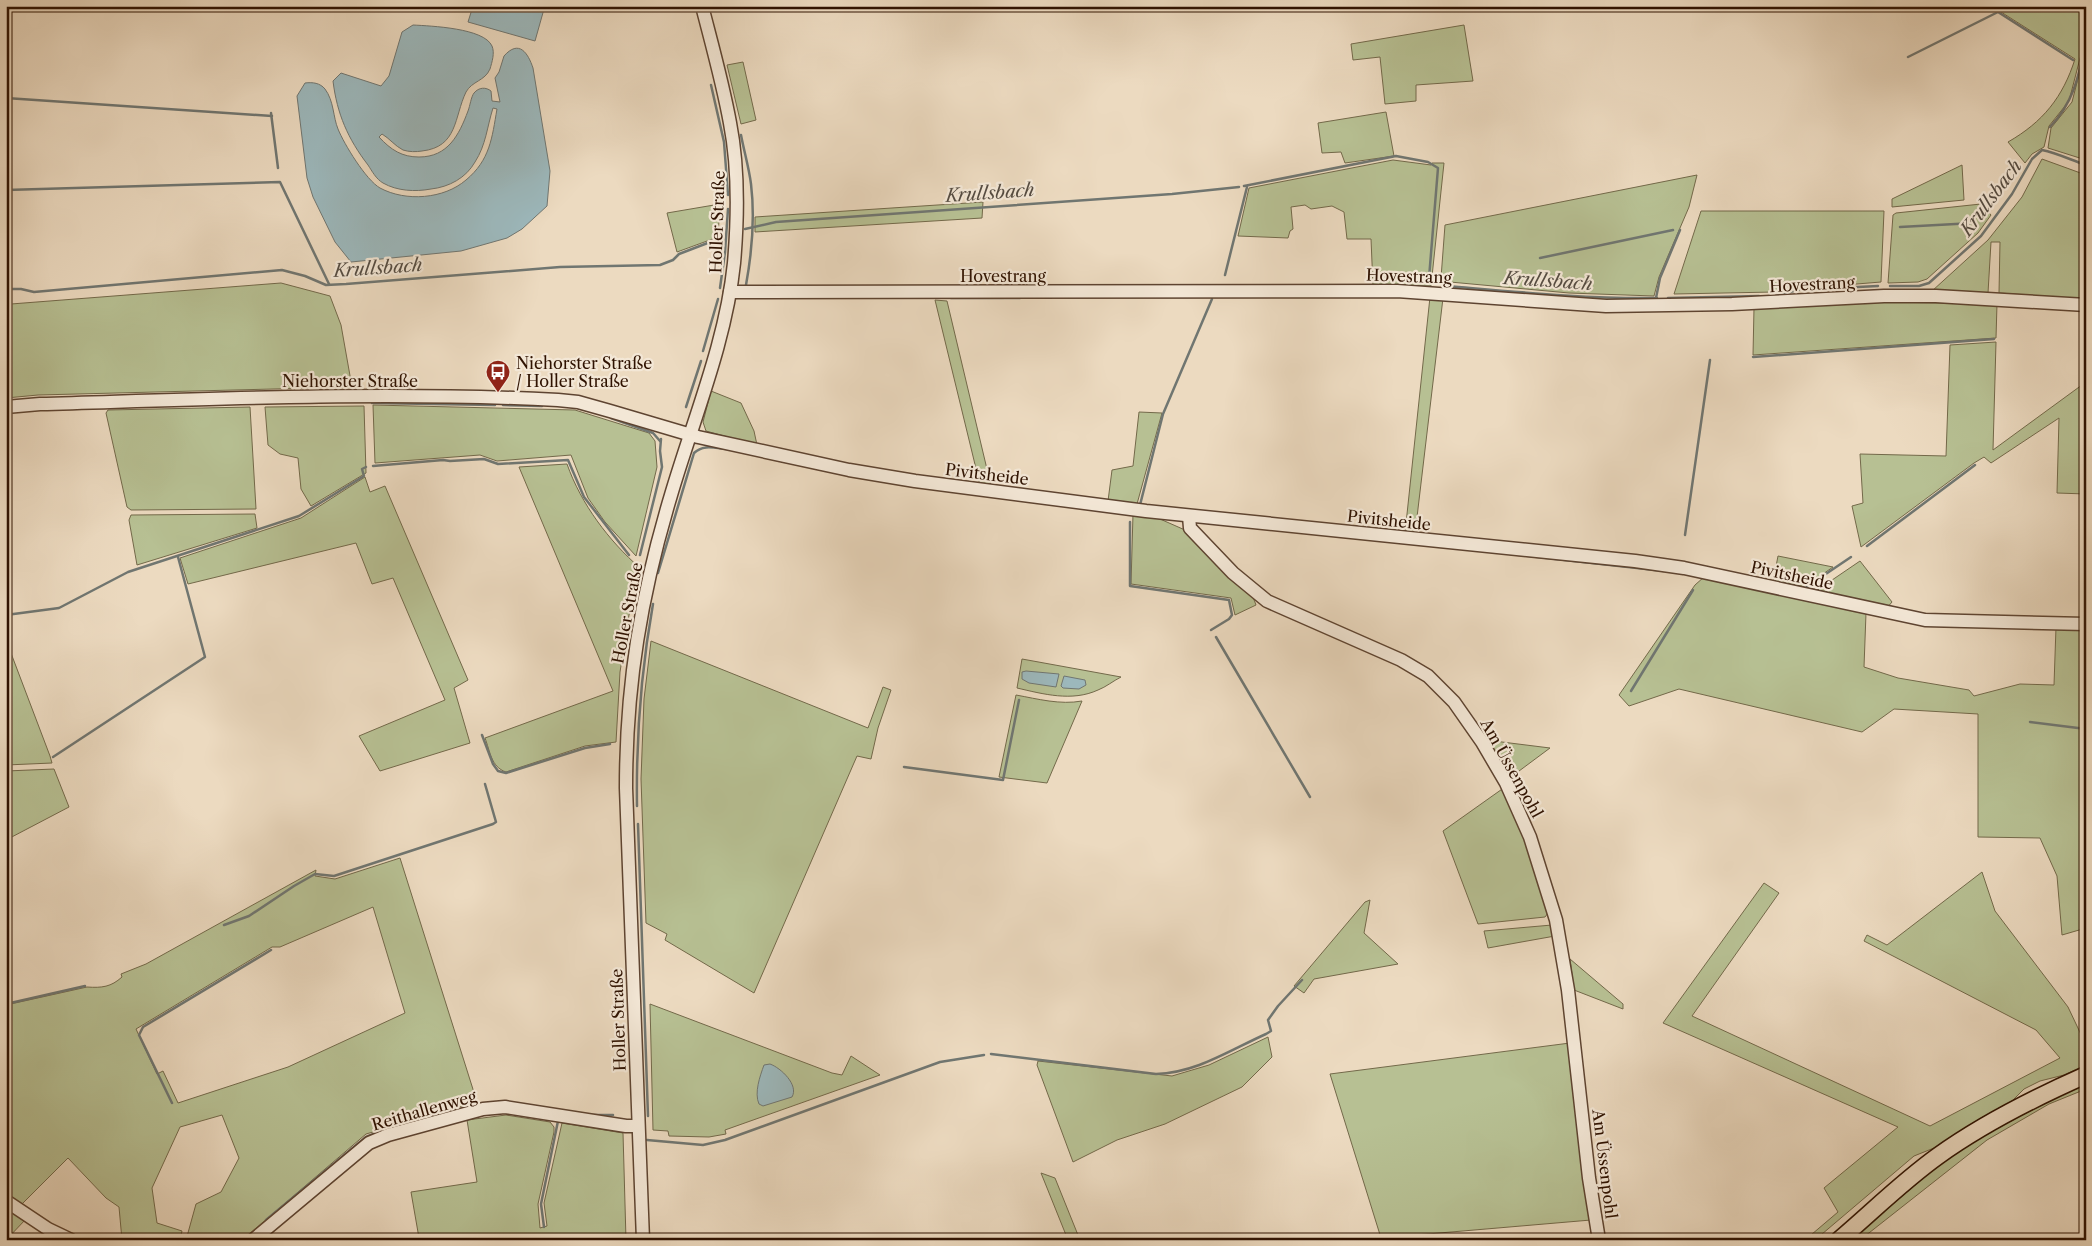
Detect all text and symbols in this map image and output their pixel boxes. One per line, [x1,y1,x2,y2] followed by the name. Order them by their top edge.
[1954,156,2027,242] water label: Krullsbach
[705,170,729,274] street label: Holler Straße
[943,179,1035,207] water label: Krullsbach
[331,254,423,282] water label: Krullsbach
[1366,265,1453,288] street label: Hovestrang
[960,266,1047,286] street label: Hovestrang
[1501,267,1593,295] water label: Krullsbach
[1769,272,1856,296] street label: Hovestrang
[516,353,652,391] place label: Niehorster Straße / Holler Straße
[485,359,511,393] bus stop icon: Niehorster Straße / Holler Straße
[282,371,418,391] street label: Niehorster Straße
[944,459,1030,489] street label: Pivitsheide
[1346,506,1432,534] street label: Pivitsheide
[1749,556,1835,594] street label: Pivitsheide
[607,561,647,665] street label: Holler Straße
[1476,714,1548,821] street label: Am Üssenpohl
[606,968,630,1072] street label: Holler Straße
[369,1085,479,1134] street label: Reithallenweg
[1588,1107,1622,1220] street label: Am Üssenpohl

